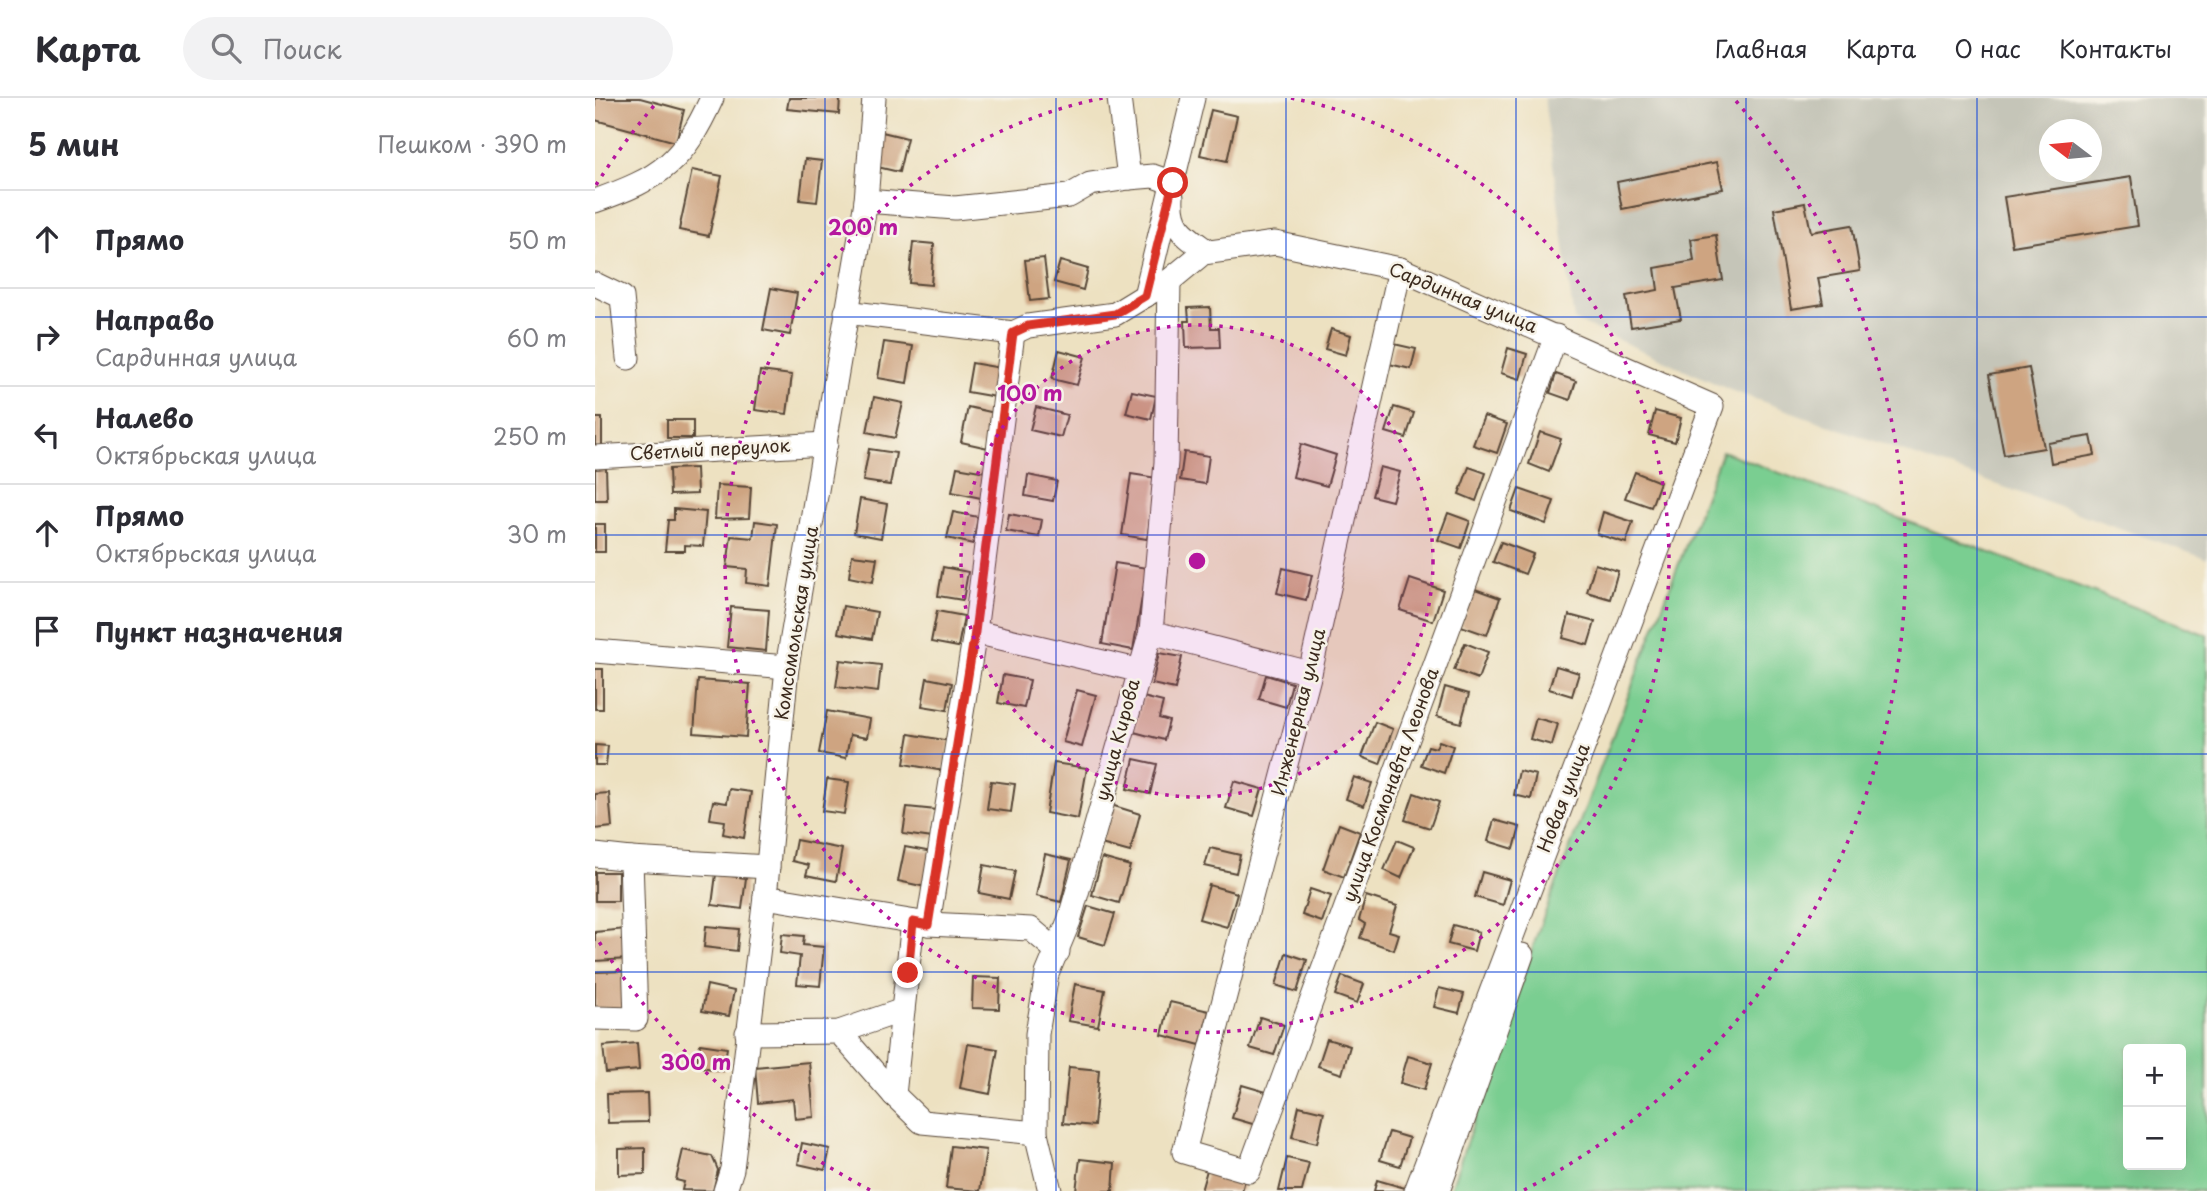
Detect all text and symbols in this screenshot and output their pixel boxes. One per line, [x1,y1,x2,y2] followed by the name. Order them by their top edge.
[183,17,673,80] search box
[35,23,141,73] text: Карта
[207,29,245,67] icon: search
[263,29,342,68] text: Поиск
[1715,30,1808,66] text: Главная
[1846,30,1916,66] text: Карта
[1954,30,2021,66] text: О нас
[2059,30,2172,66] text: Контакты
[2039,119,2102,182] north arrow
[28,121,120,166] text: 5 мин
[377,126,567,161] text: Пешком · 390 m
[1157,167,1188,198] route start
[828,210,898,242] text: 200 m
[28,220,66,258] icon: ahead
[95,220,184,259] text: Прямо
[507,222,567,257] text: 50 m
[1385,254,1543,339] street label: Сардинная улица
[95,300,214,339] text: Направо
[28,318,66,356] icon: right
[507,320,567,355] text: 60 m
[95,339,297,374] text: Сардинная улица
[997,376,1063,408] text: 100 m
[95,398,193,437] text: Налево
[28,416,66,454] icon: left
[493,418,567,453] text: 250 m
[629,431,791,466] street label: Светлый переулок
[95,437,316,472] text: Октябрьская улица
[95,496,184,535] text: Прямо
[28,514,66,552] icon: ahead
[506,516,567,551] text: 30 m
[767,523,824,722] street label: Комсомольская улица
[95,535,316,570] text: Октябрьская улица
[1185,549,1209,573] centre of rings
[28,612,66,650] icon: arrive
[95,612,343,651] text: Пункт назначения
[1264,624,1332,798] street label: Инженерная улица
[1335,663,1445,905] street label: улица Космонавта Леонова
[1087,675,1146,804] street label: улица Кирова
[1529,739,1596,856] street label: Новая улица
[892,957,923,988] route end
[2123,1044,2186,1170] map controls
[2123,1044,2186,1107] button: +
[661,1045,731,1077] text: 300 m
[2123,1107,2186,1170] button: −

